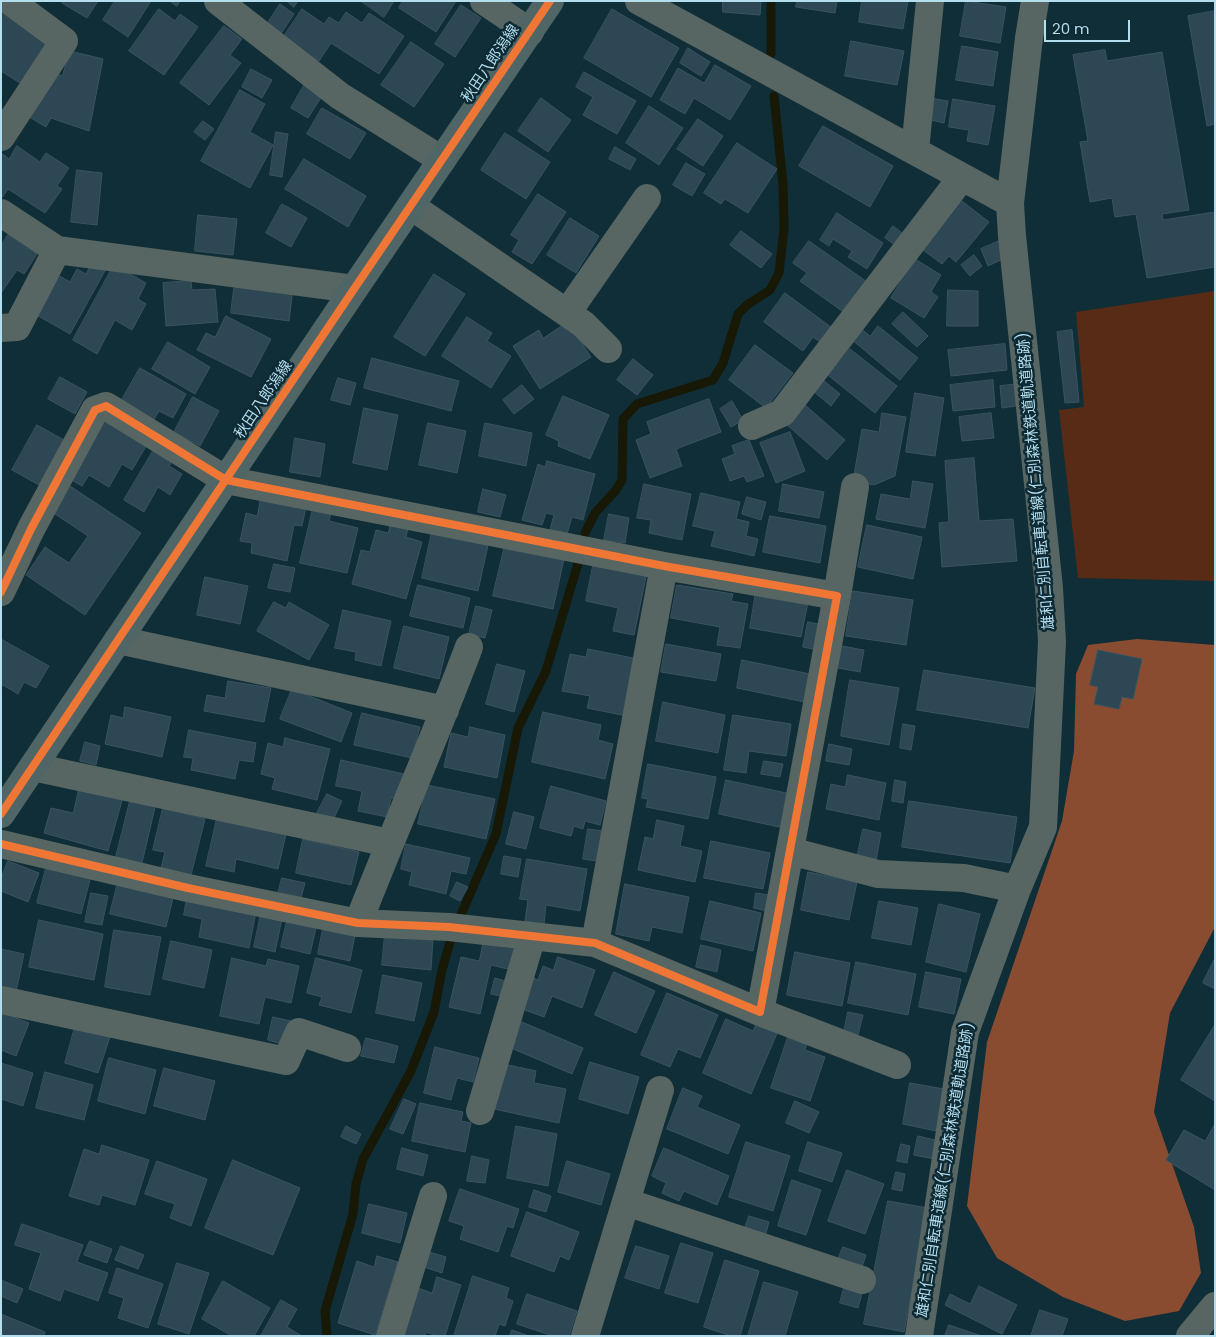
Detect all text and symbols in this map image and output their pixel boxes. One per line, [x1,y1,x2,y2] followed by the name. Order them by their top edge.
[1046,10,1132,42] scale bar
[1052,18,1090,39] text: 20 m
[458,22,524,106] street label: 秋田八郎潟線
[1015,331,1059,631] street label: 雄和仁別自転車道線(仁別森林鉄道軌道路跡)
[231,358,297,442] street label: 秋田八郎潟線
[914,1021,978,1319] street label: 雄和仁別自転車道線(仁別森林鉄道軌道路跡)

